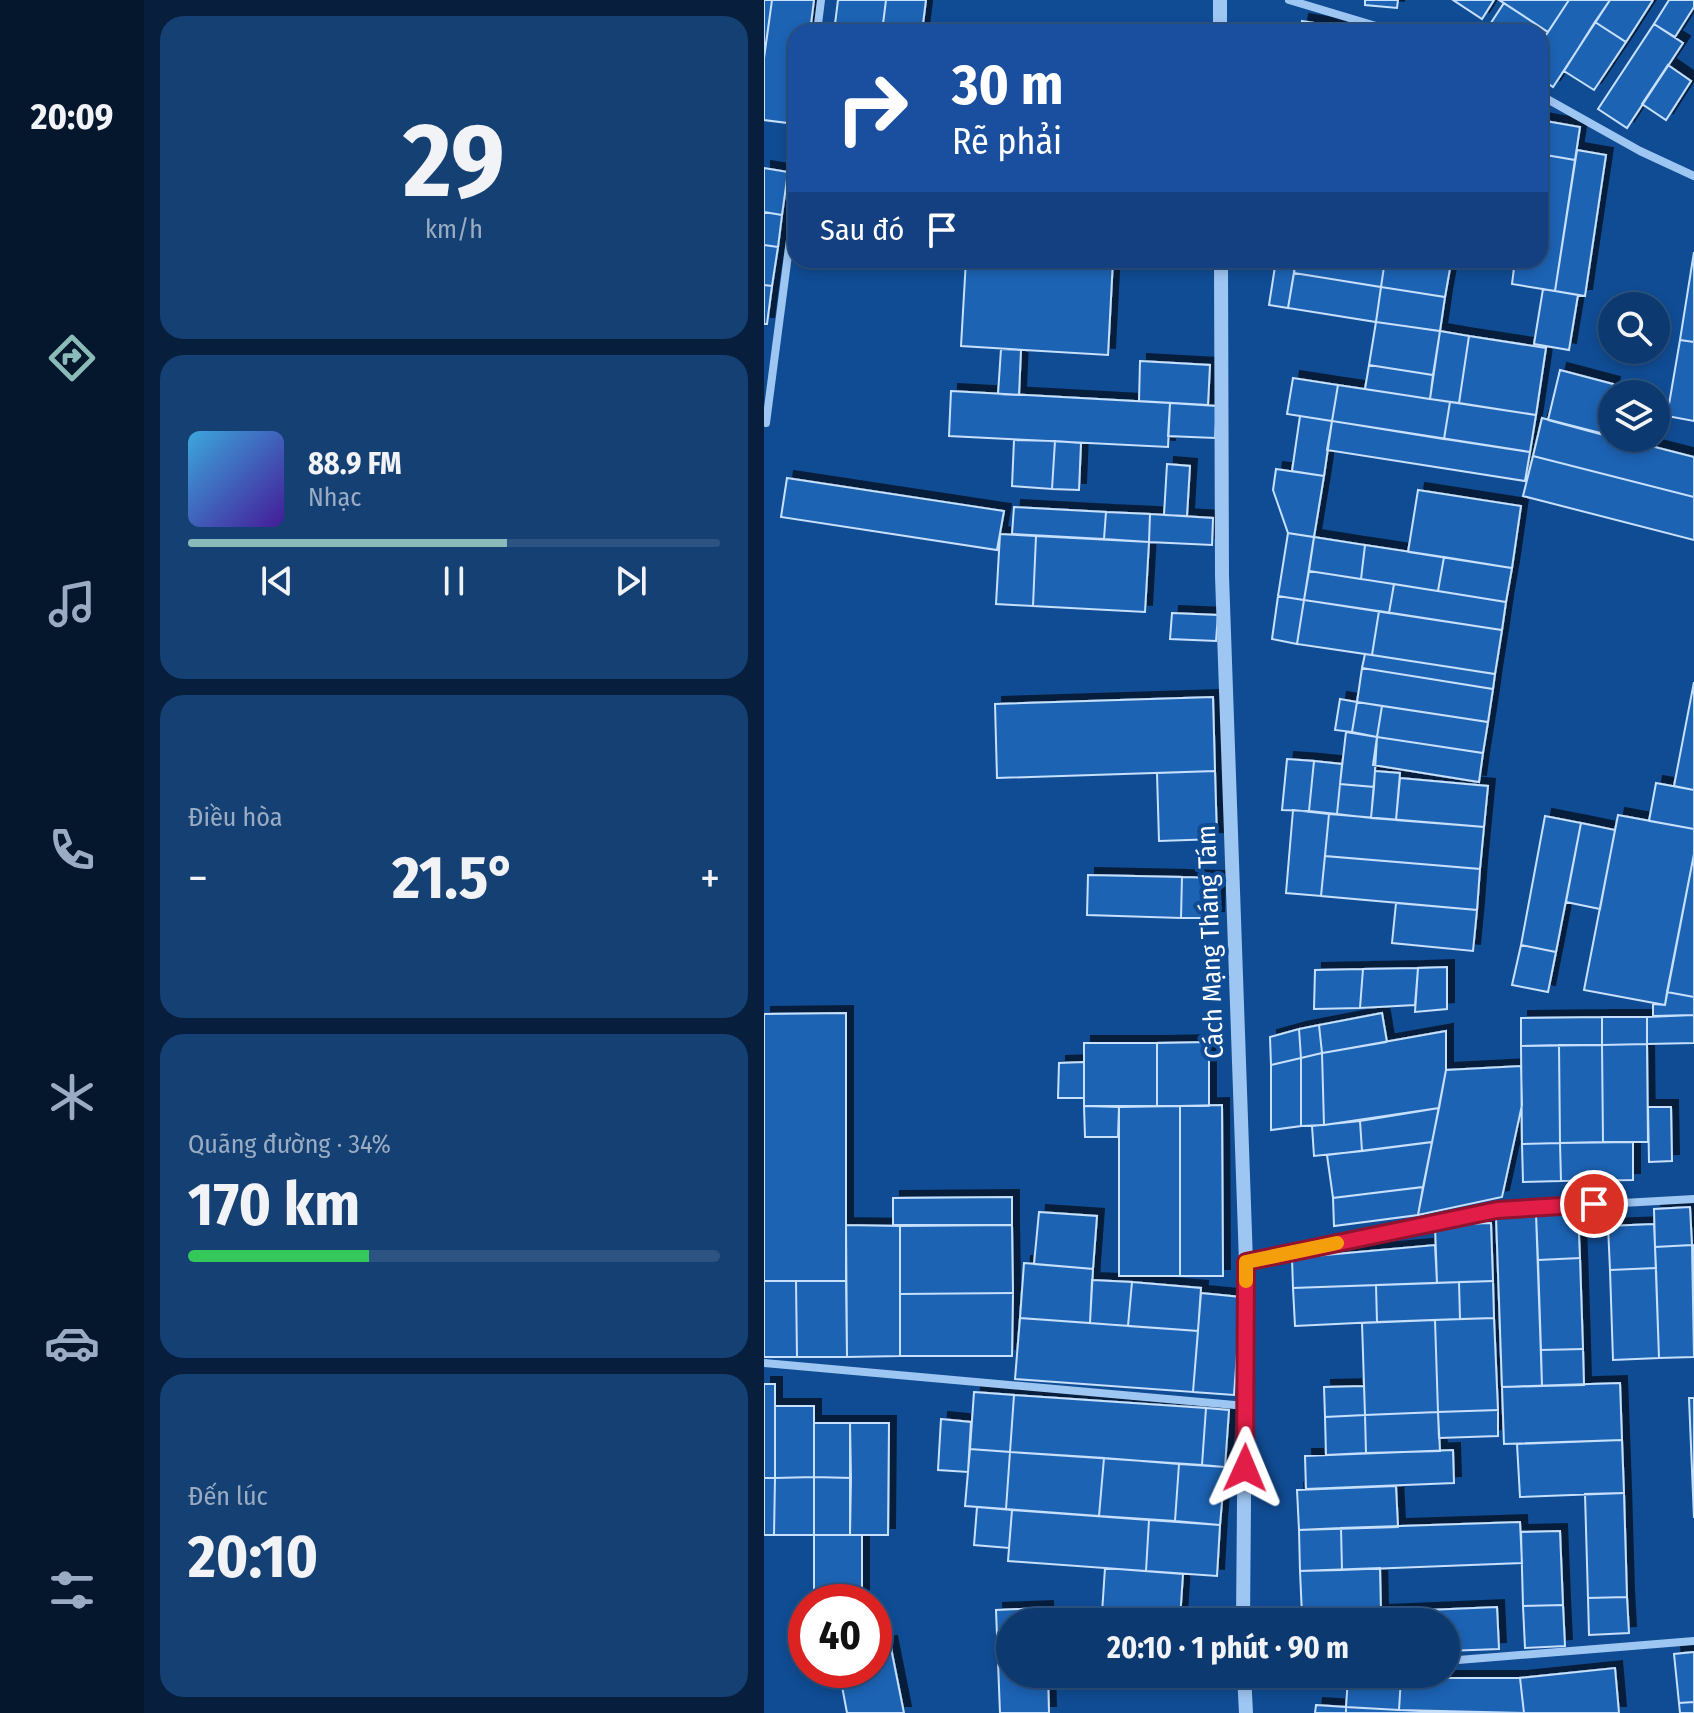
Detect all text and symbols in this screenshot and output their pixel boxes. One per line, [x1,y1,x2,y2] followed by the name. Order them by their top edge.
[952,52,1063,119] text: 30 m
[820,56,924,160] icon: right
[31,95,113,139] text: 20:09
[403,99,505,224] text: 29
[952,120,1062,164] text: Rẽ phải
[920,208,964,252] icon: arrive
[820,212,904,248] text: Sau đó
[425,214,483,245] text: km/h
[1598,292,1670,452] map controls
[1598,292,1670,364] button: search
[44,330,100,386] icon: directions
[1598,380,1670,452] button: layers
[308,446,402,482] text: 88.9 FM
[308,482,361,513] text: Nhạc
[255,559,299,603] icon: previous
[432,559,476,603] icon: pause
[609,559,653,603] icon: next
[44,576,100,632] icon: music
[188,802,282,833] text: Điều hòa
[44,822,100,878] icon: phone
[1191,825,1230,1059] street label: Cách Mạng Tháng Tám
[392,842,516,914] text: 21.5°
[188,852,208,905] text: −
[700,852,720,905] text: +
[44,1069,100,1125] icon: climate
[188,1129,391,1160] text: Quãng đường · 34%
[188,1169,360,1241] text: 170 km
[1560,1170,1628,1238] pin
[1572,1182,1616,1226] icon: arrive
[44,1315,100,1371] icon: car
[1203,1426,1287,1510] position arrow
[188,1481,268,1512] text: Đến lúc
[188,1521,318,1593] text: 20:10
[44,1562,100,1618] icon: filters
[788,1584,892,1688] speed limit sign: 40
[1107,1630,1349,1666] text: 20:10 · 1 phút · 90 m

